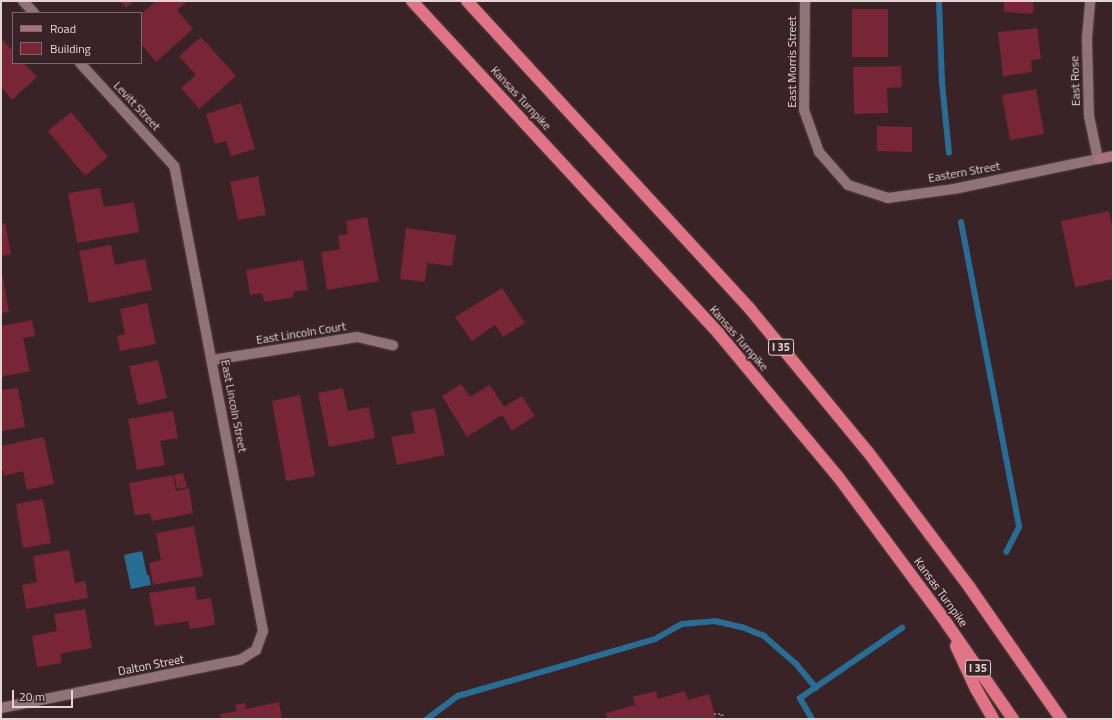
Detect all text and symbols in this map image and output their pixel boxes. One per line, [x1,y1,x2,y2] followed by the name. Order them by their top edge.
[12,12,142,64] legend
[785,16,799,108] street label: East Morris Street
[50,19,76,38] text: Road
[50,39,91,58] text: Building
[1067,56,1083,106] street label: East Rose
[488,63,554,133] street label: Kansas Turnpike
[111,78,163,134] street label: Levitt Street
[927,159,1001,185] street label: Eastern Street
[707,302,771,374] street label: Kansas Turnpike
[255,319,347,347] street label: East Lincoln Court
[768,338,794,356] road number: I 35
[218,358,250,454] street label: East Lincoln Street
[911,555,971,629] street label: Kansas Turnpike
[117,652,185,678] street label: Dalton Street
[965,659,991,677] road number: I 35
[14,682,75,708] scale bar
[19,687,45,706] text: 20 m

